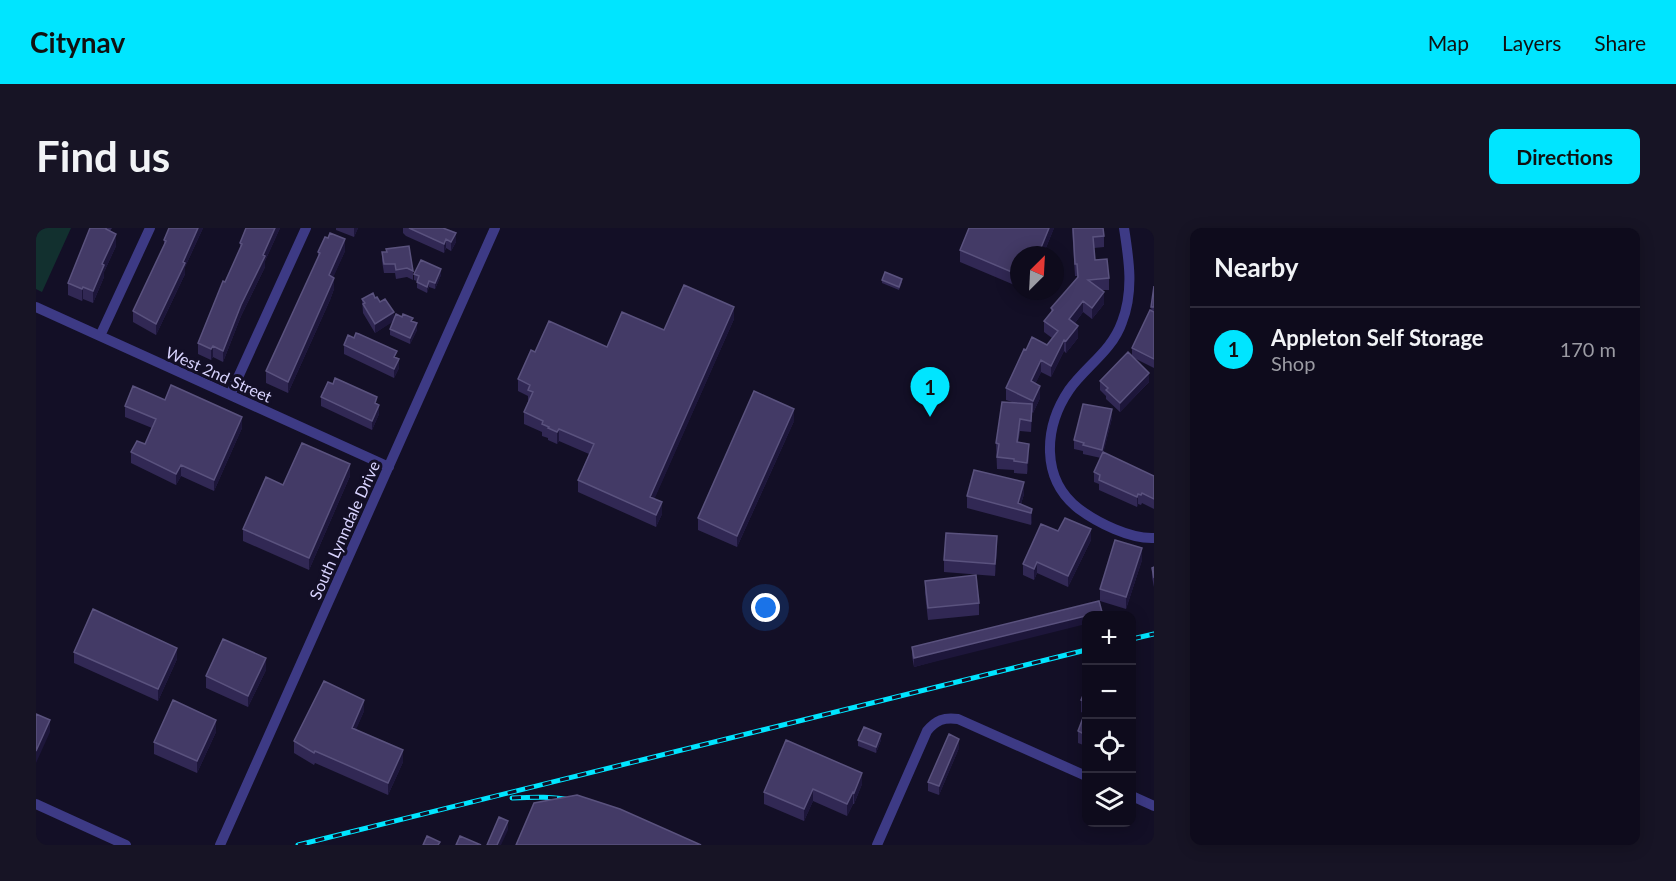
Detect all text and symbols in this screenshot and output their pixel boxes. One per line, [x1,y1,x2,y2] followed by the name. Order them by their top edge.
[30,25,125,59] text: Citynav
[1428,30,1469,55] text: Map
[1502,30,1561,55] text: Layers
[1594,30,1646,55] text: Share
[1489,129,1640,184] button: Directions
[36,131,170,181] text: Find us
[1010,246,1064,300] north arrow
[1214,251,1299,283] text: Nearby
[1271,324,1484,351] text: Appleton Self Storage
[1228,337,1239,361] text: 1
[1560,337,1616,361] text: 170 m
[163,342,275,406] street label: West 2nd Street
[1271,351,1315,375] text: Shop
[910,368,950,417] pin: 1
[305,458,383,602] street label: South Lynndale Drive
[751,593,780,622] your location
[1082,611,1136,827] map controls
[1082,611,1136,665] button: +
[1082,665,1136,719] button: −
[1082,719,1136,773] button: locate
[1082,773,1136,827] button: layers

